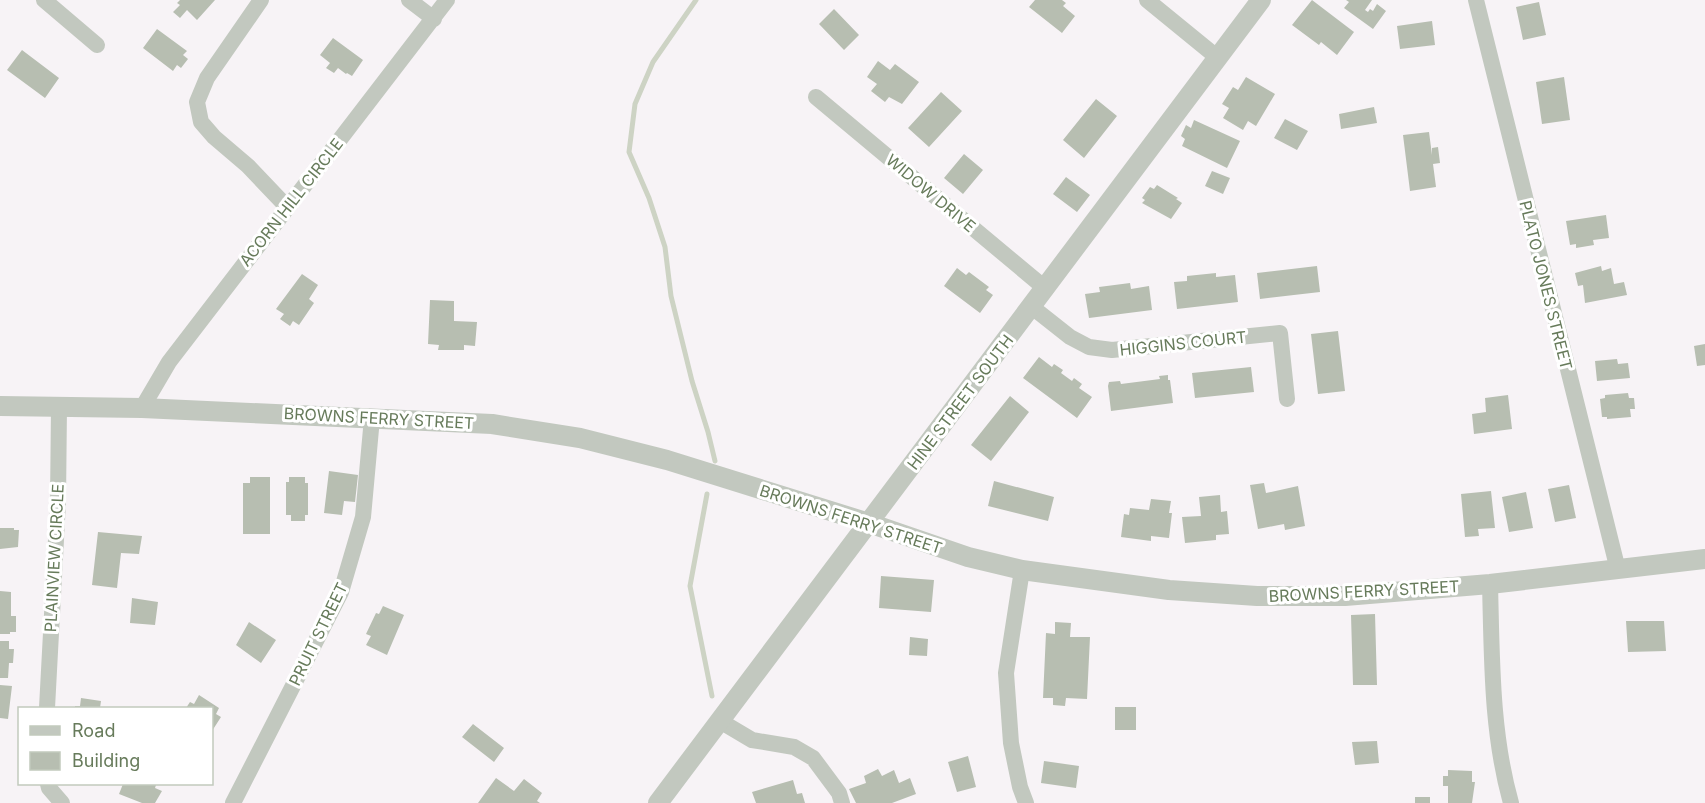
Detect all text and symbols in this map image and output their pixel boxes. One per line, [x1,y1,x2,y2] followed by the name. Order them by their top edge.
[235,134,347,270] street label: ACORN HILL CIRCLE
[882,150,980,236] street label: WIDOW DRIVE
[1515,198,1577,372] street label: PLATO JONES STREET
[1118,326,1248,360] street label: HIGGINS COURT
[903,331,1017,473] street label: HINE STREET SOUTH
[283,403,475,433] street label: BROWNS FERRY STREET
[757,480,945,558] street label: BROWNS FERRY STREET
[40,483,68,633] street label: PLAINVIEW CIRCLE
[1268,576,1460,606] street label: BROWNS FERRY STREET
[284,579,352,689] street label: PRUIT STREET
[18,707,213,785] legend
[72,720,115,741] text: Road
[72,750,140,771] text: Building

